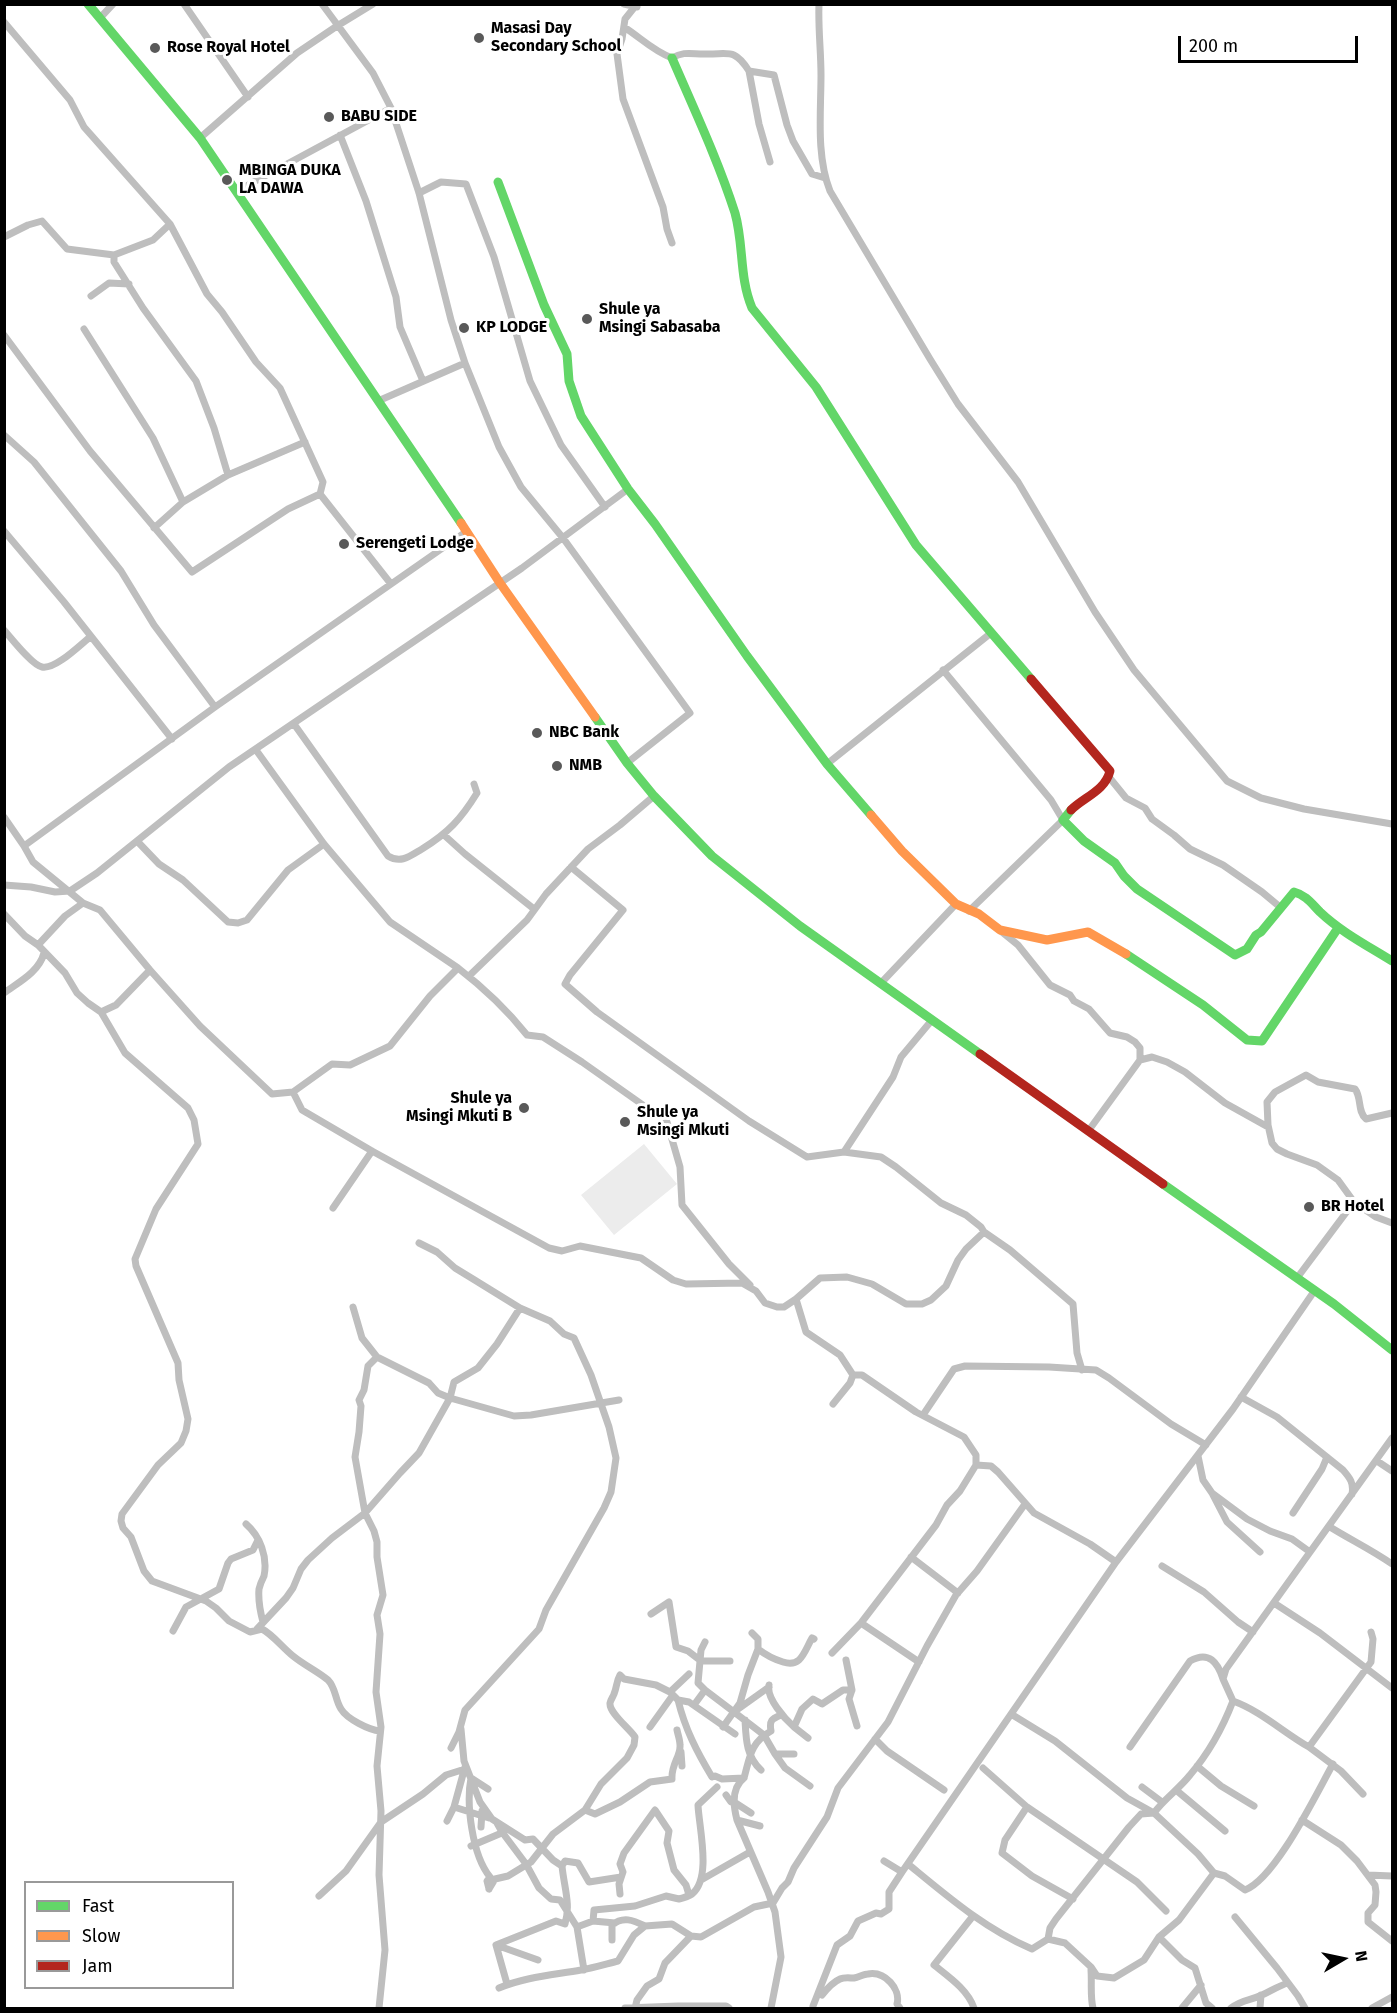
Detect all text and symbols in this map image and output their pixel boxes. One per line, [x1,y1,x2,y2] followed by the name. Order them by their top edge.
[491,19,621,57] place label: Masasi Day Secondary School
[1181,24,1361,62] scale bar
[472,31,486,45] marker: Masasi Day Secondary School
[1189,35,1238,57] text: 200 m
[167,38,290,58] place label: Rose Royal Hotel
[148,41,162,55] marker: Rose Royal Hotel
[341,107,417,127] place label: BABU SIDE
[322,110,336,124] marker: BABU SIDE
[239,161,341,199] place label: MBINGA DUKA LA DAWA
[220,173,234,187] marker: MBINGA DUKA LA DAWA
[599,300,721,338] place label: Shule ya Msingi Sabasaba
[580,312,594,326] marker: Shule ya Msingi Sabasaba
[476,318,547,338] place label: KP LODGE
[457,321,471,335] marker: KP LODGE
[356,534,474,554] place label: Serengeti Lodge
[337,537,351,551] marker: Serengeti Lodge
[549,723,619,743] place label: NBC Bank
[530,726,544,740] marker: NBC Bank
[569,756,602,776] place label: NMB
[550,759,564,773] marker: NMB
[406,1089,512,1127] place label: Shule ya Msingi Mkuti B
[517,1101,531,1115] marker: Shule ya Msingi Mkuti B
[637,1103,729,1141] place label: Shule ya Msingi Mkuti
[618,1115,632,1129] marker: Shule ya Msingi Mkuti
[1321,1197,1384,1217] place label: BR Hotel
[1302,1200,1316,1214] marker: BR Hotel
[24,1881,234,1989] legend
[82,1895,114,1917] text: Fast
[82,1925,120,1947] text: Slow
[1313,1929,1373,1989] north arrow
[1351,1949,1371,1963] text: N
[82,1955,113,1977] text: Jam

